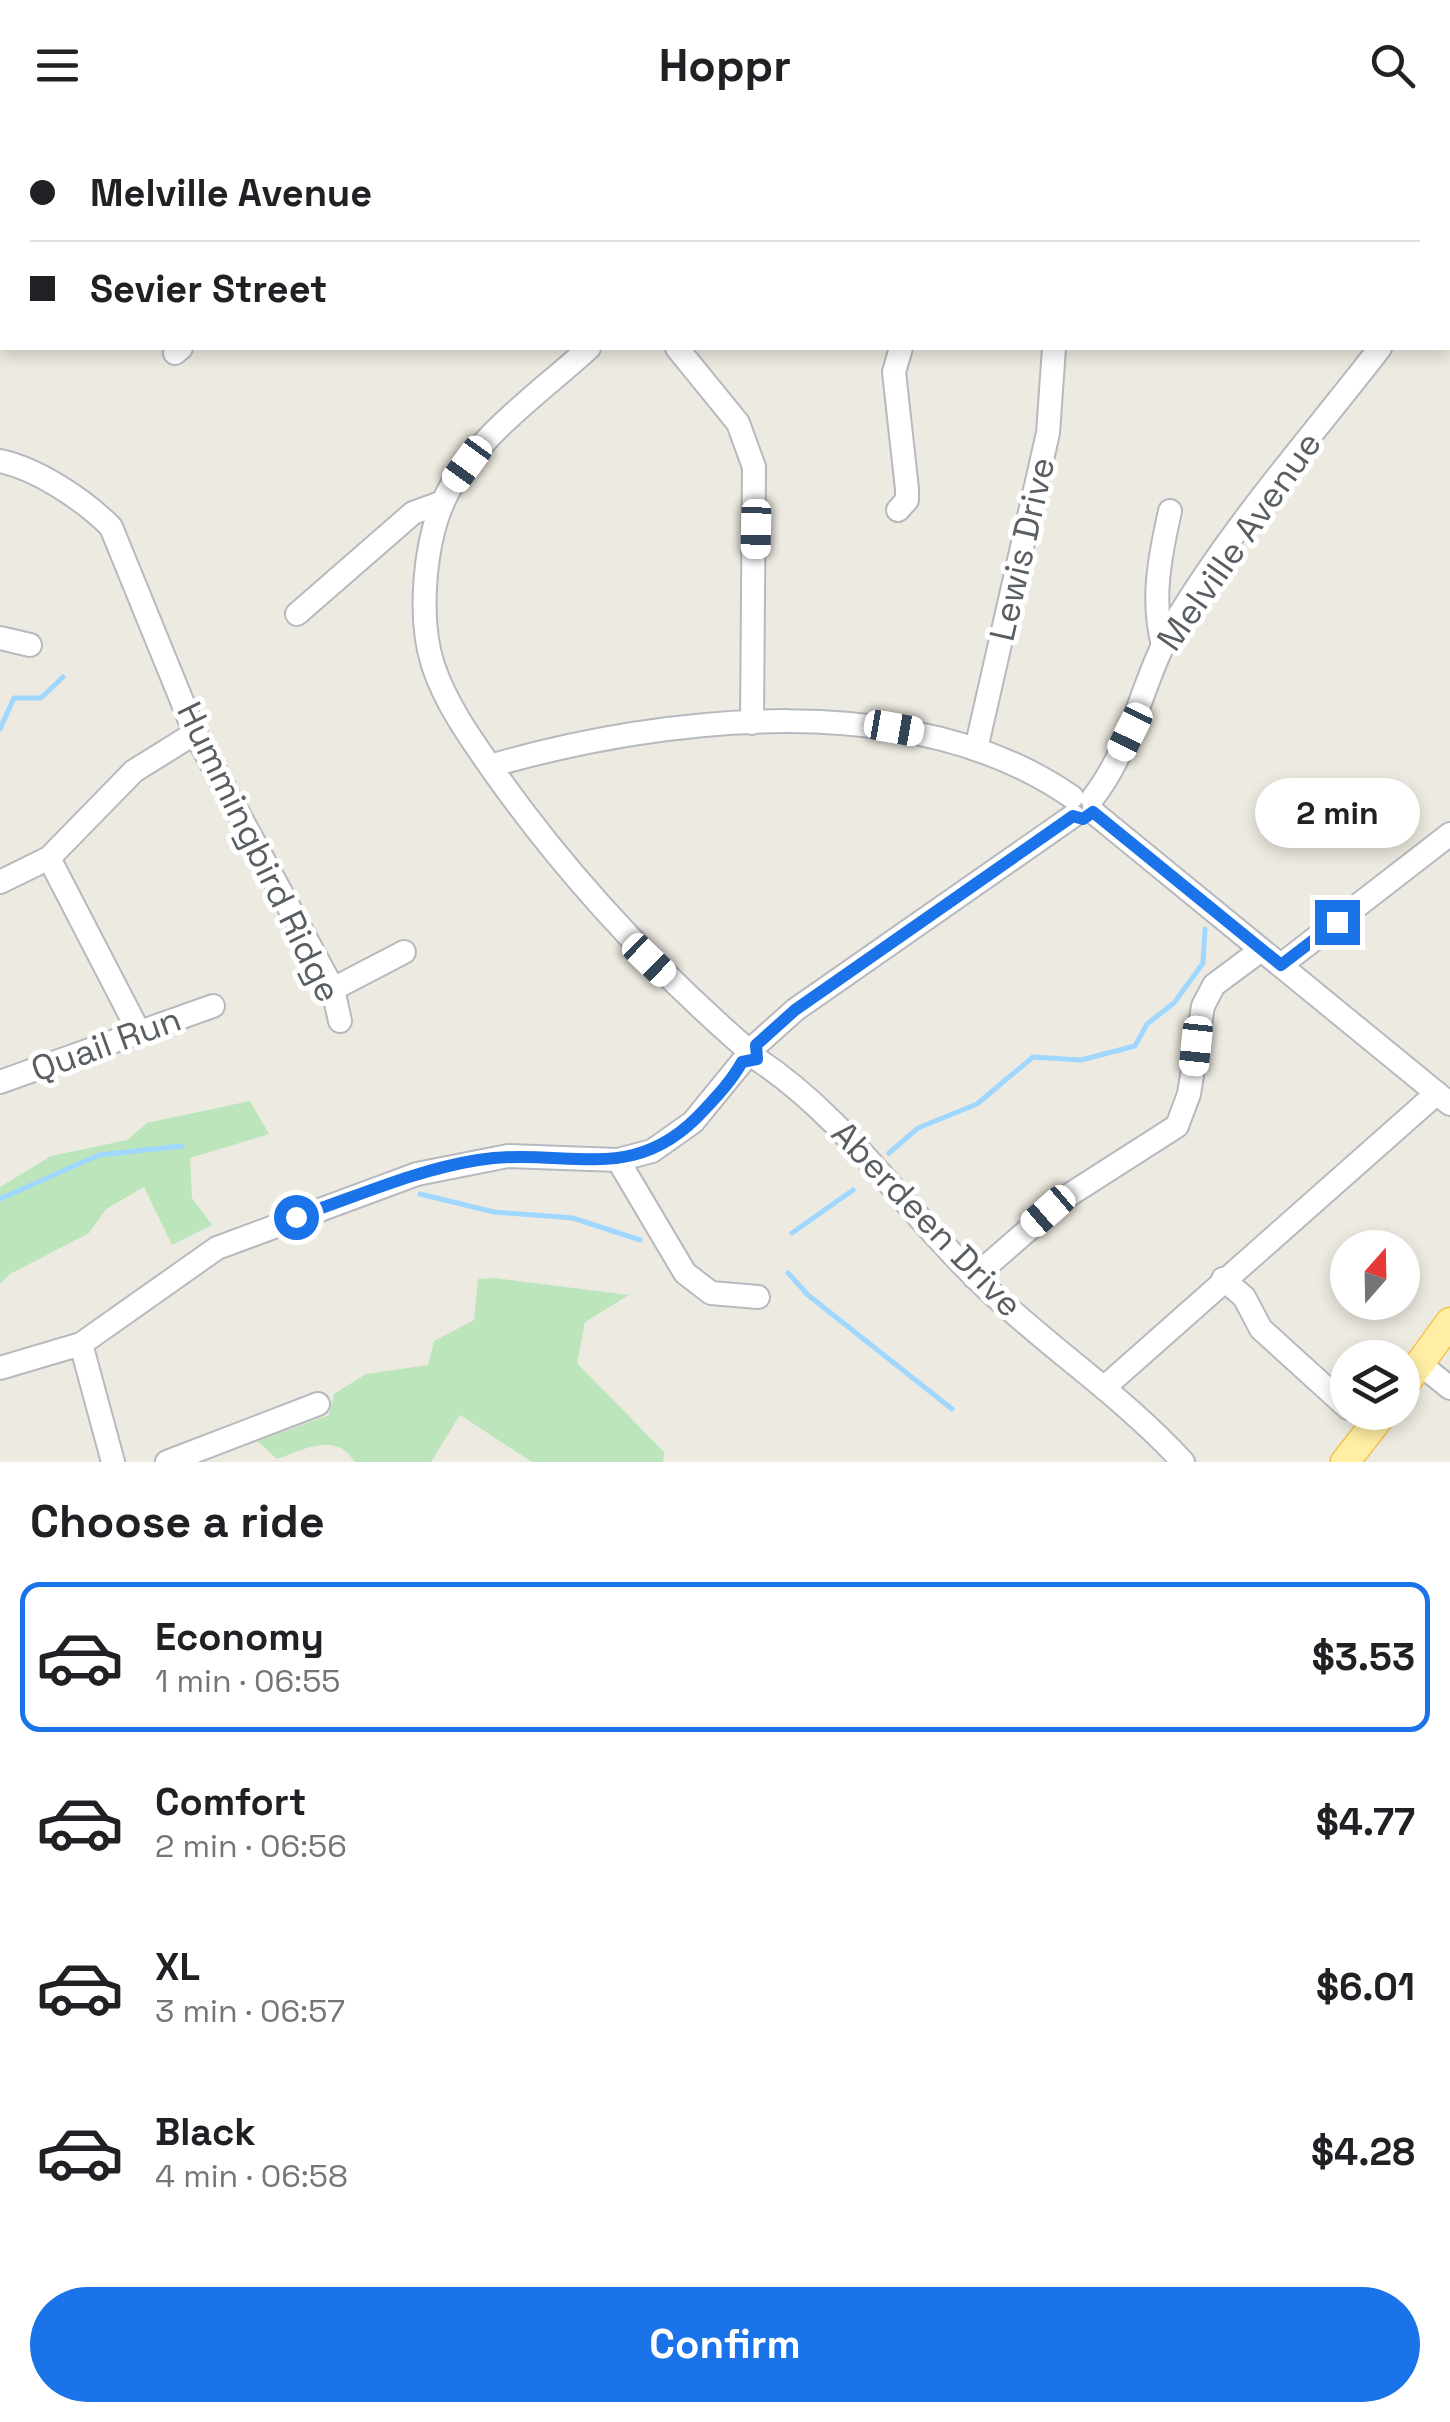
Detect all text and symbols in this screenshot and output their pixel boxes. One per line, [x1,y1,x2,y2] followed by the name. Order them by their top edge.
[659,37,791,94] text: Hoppr
[30,38,85,93] icon: menu
[1365,38,1420,93] icon: search
[90,169,372,217] text: Melville Avenue
[90,265,327,313] text: Sevier Street
[1147,423,1331,659] street label: Melville Avenue
[437,431,497,497] car
[980,453,1064,645] street label: Lewis Drive
[740,499,772,559] car
[167,695,351,1009] street label: Hummingbird Ridge
[1103,698,1157,766] car
[862,708,926,748] car
[1254,777,1420,847] callout: 2 min
[1296,793,1379,833] text: 2 min
[1315,900,1360,945] route end
[617,928,681,992] car
[25,997,187,1091] street label: Quail Run
[1178,1015,1214,1077] car
[822,1112,1032,1326] street label: Aberdeen Drive
[1016,1180,1080,1242] car
[274,1195,319,1240] route start
[1330,1230,1420,1320] north arrow
[1330,1230,1420,1430] map controls
[1330,1340,1420,1430] button: layers
[30,1493,325,1550] text: Choose a ride
[35,1612,125,1702] icon: car
[155,1613,324,1661] text: Economy
[1312,1633,1415,1681] text: $3.53
[155,1661,341,1701] text: 1 min · 06:55
[35,1777,125,1867] icon: car
[155,1778,306,1826] text: Comfort
[1316,1798,1415,1846] text: $4.77
[155,1826,347,1866] text: 2 min · 06:56
[35,1942,125,2032] icon: car
[155,1943,200,1991] text: XL
[1316,1963,1415,2011] text: $6.01
[155,1991,345,2031] text: 3 min · 06:57
[35,2107,125,2197] icon: car
[155,2108,256,2156] text: Black
[1311,2128,1415,2176] text: $4.28
[155,2156,348,2196] text: 4 min · 06:58
[30,2287,1420,2402] button: Confirm

